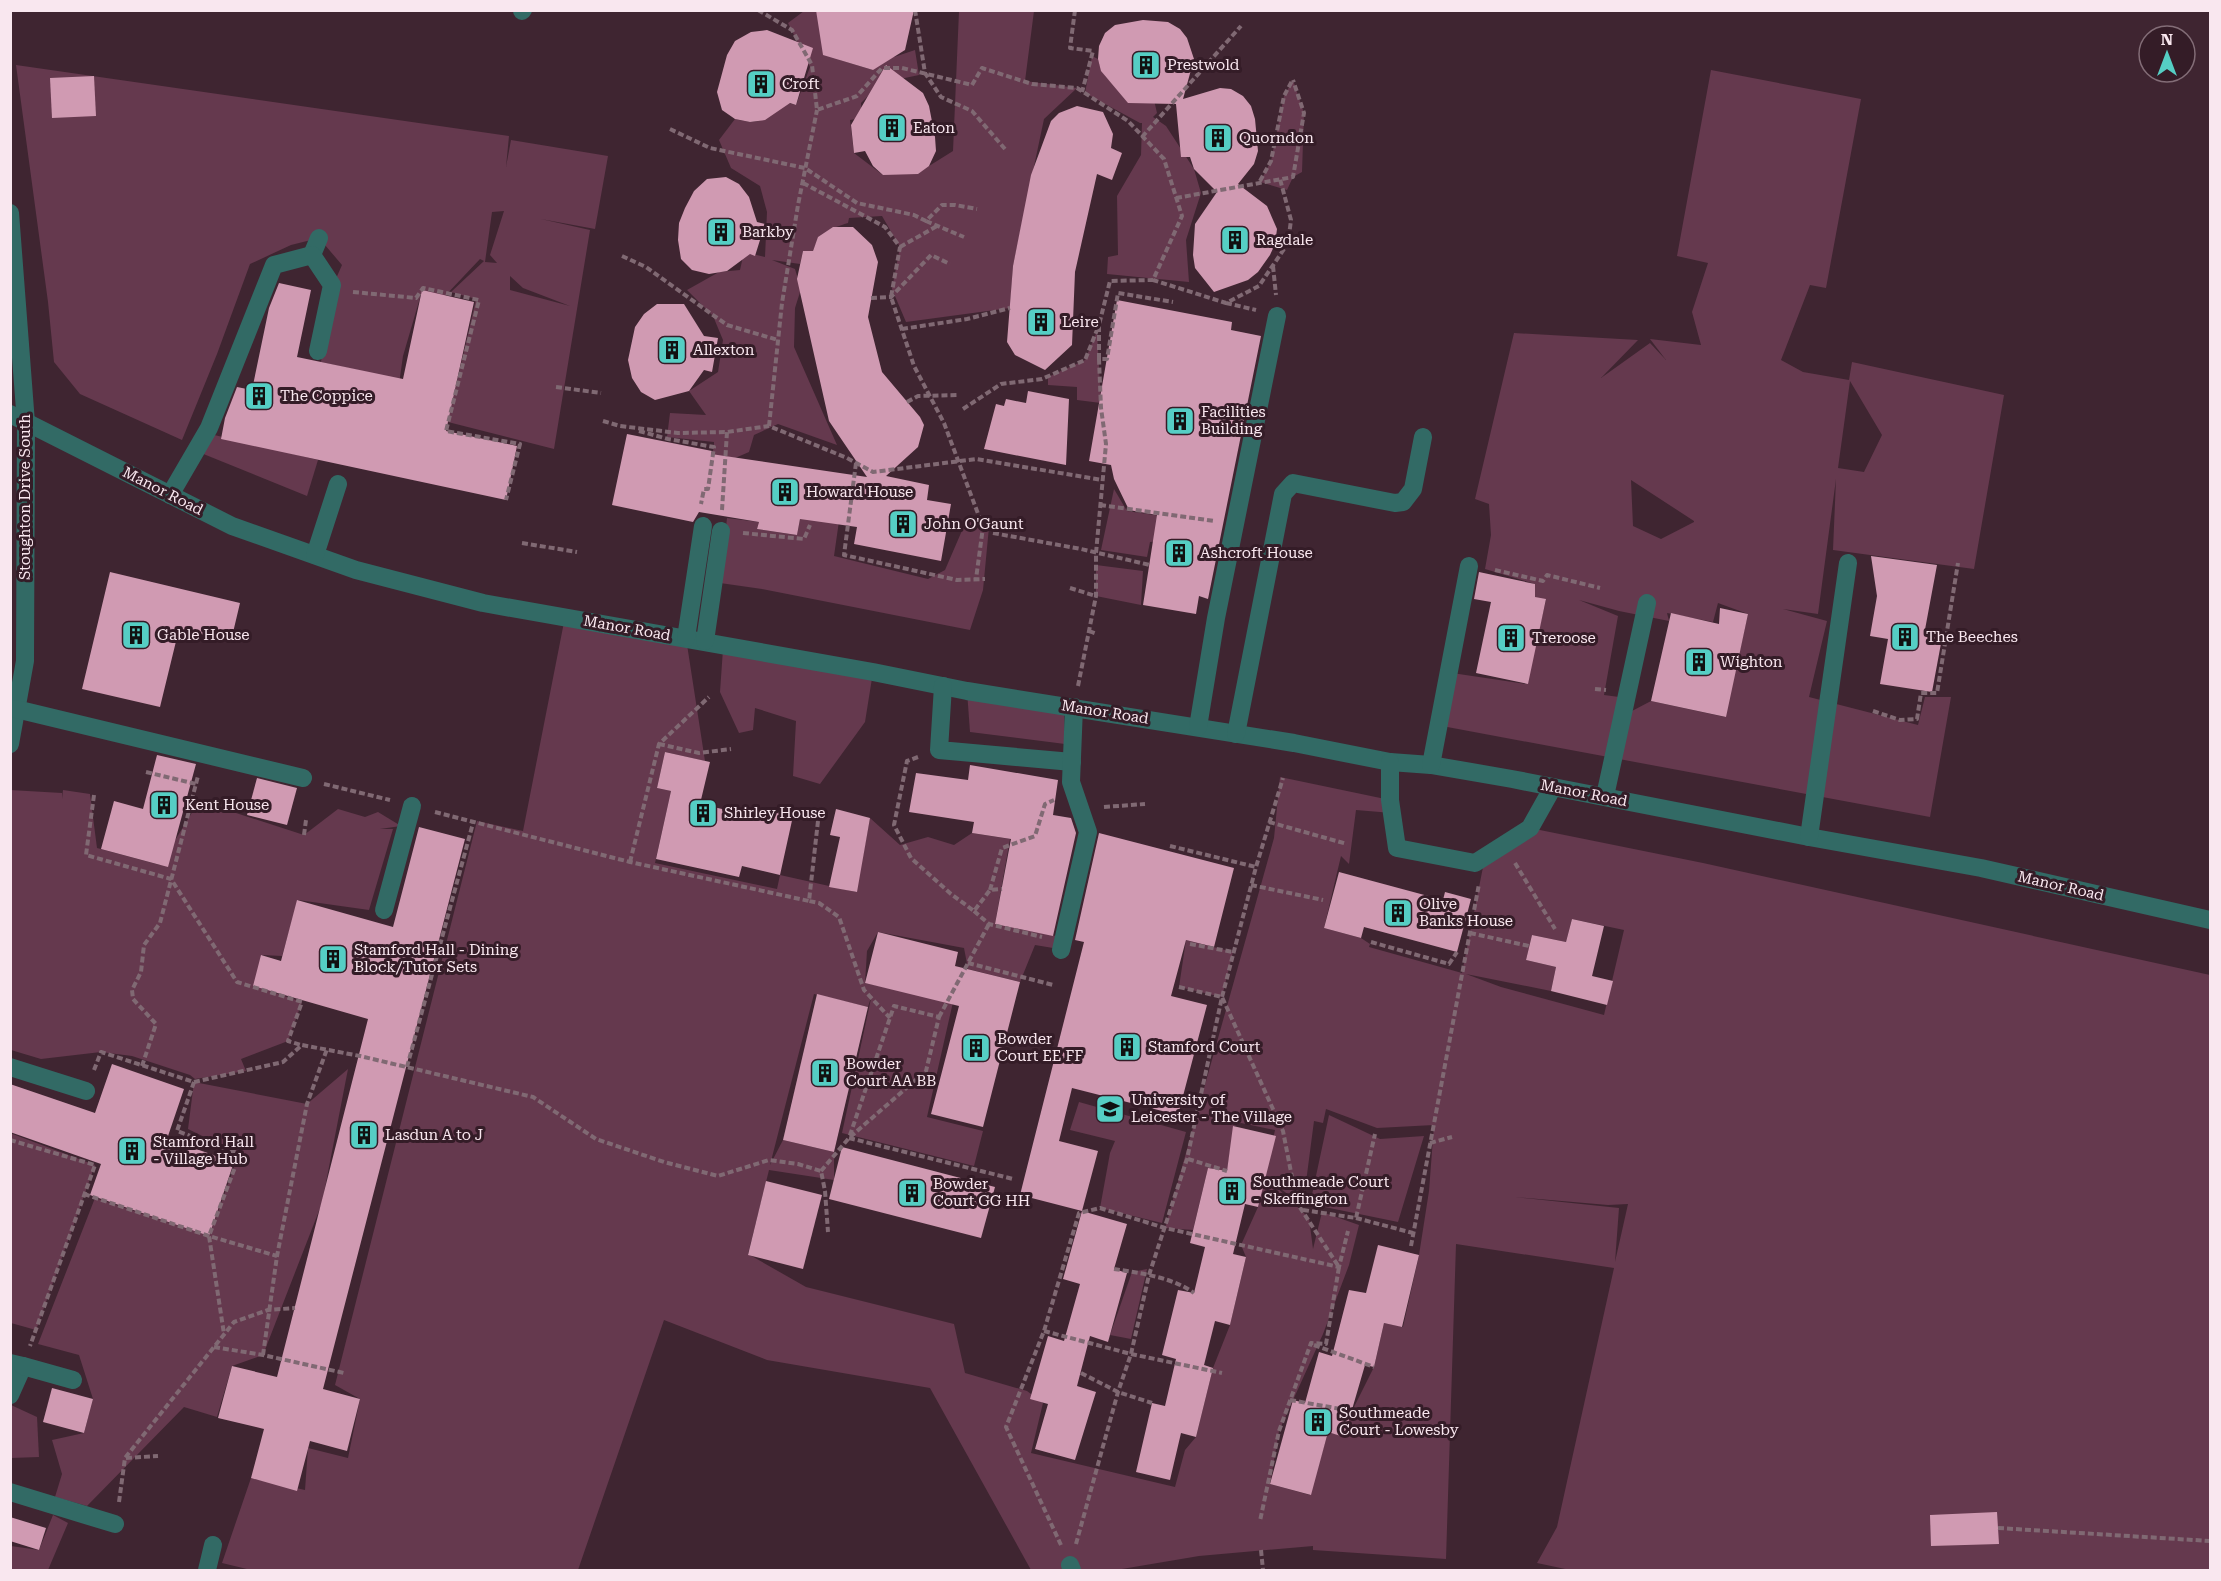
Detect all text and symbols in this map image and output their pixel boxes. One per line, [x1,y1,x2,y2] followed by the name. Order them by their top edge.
[2137,24,2197,84] north arrow
[2161,30,2173,49] text: N
[1130,49,1162,81] building icon: Prestwold
[1167,56,1240,74] place label: Prestwold
[745,68,777,100] building icon: Croft
[782,75,820,93] place label: Croft
[876,112,908,144] building icon: Eaton
[913,119,955,137] place label: Eaton
[1202,122,1234,154] building icon: Quorndon
[1239,129,1314,147] place label: Quorndon
[705,216,737,248] building icon: Barkby
[742,223,794,241] place label: Barkby
[1219,224,1251,256] building icon: Ragdale
[1256,231,1313,249] place label: Ragdale
[1025,306,1057,338] building icon: Leire
[1062,313,1099,331] place label: Leire
[656,334,688,366] building icon: Allexton
[693,341,755,359] place label: Allexton
[243,380,275,412] building icon: The Coppice
[280,387,373,405] place label: The Coppice
[1201,403,1266,438] place label: Facilities Building
[1164,405,1196,437] building icon: Facilities Building
[16,414,34,580] street label: Stoughton Drive South
[120,463,207,519] street label: Manor Road
[769,476,801,508] building icon: Howard House
[806,483,913,501] place label: Howard House
[887,508,919,540] building icon: John O'Gaunt
[924,515,1024,533] place label: John O'Gaunt
[1163,537,1195,569] building icon: Ashcroft House
[1200,544,1313,562] place label: Ashcroft House
[582,611,672,645] street label: Manor Road
[120,619,152,651] building icon: Gable House
[1889,621,1921,653] building icon: The Beeches
[1495,622,1527,654] building icon: Treroose
[157,626,250,644] place label: Gable House
[1926,628,2018,646] place label: The Beeches
[1532,629,1596,647] place label: Treroose
[1683,646,1715,678] building icon: Wighton
[1720,653,1783,671] place label: Wighton
[1060,696,1150,728] street label: Manor Road
[1539,776,1629,810] street label: Manor Road
[148,789,180,821] building icon: Kent House
[185,796,269,814] place label: Kent House
[687,797,719,829] building icon: Shirley House
[724,804,826,822] place label: Shirley House
[2016,867,2106,905] street label: Manor Road
[1419,895,1513,930] place label: Olive Banks House
[1382,897,1414,929] building icon: Olive Banks House
[354,941,518,976] place label: Stamford Hall - Dining Block/Tutor Sets
[317,943,349,975] building icon: Stamford Hall - Dining Block/Tutor Sets
[997,1030,1083,1065] place label: Bowder Court EE FF
[1111,1031,1143,1063] building icon: Stamford Court
[960,1032,992,1064] building icon: Bowder Court EE FF
[1148,1038,1261,1056] place label: Stamford Court
[846,1055,936,1090] place label: Bowder Court AA BB
[809,1057,841,1089] building icon: Bowder Court AA BB
[1131,1091,1292,1126] place label: University of Leicester - The Village
[1094,1093,1126,1125] school or university icon: University of Leicester - The Village
[348,1119,380,1151] building icon: Lasdun A to J
[385,1126,483,1144] place label: Lasdun A to J
[153,1133,254,1168] place label: Stamford Hall - Village Hub
[116,1135,148,1167] building icon: Stamford Hall - Village Hub
[1253,1173,1390,1208] place label: Southmeade Court - Skeffington
[933,1175,1030,1210] place label: Bowder Court GG HH
[1216,1175,1248,1207] building icon: Southmeade Court - Skeffington
[896,1177,928,1209] building icon: Bowder Court GG HH
[1339,1404,1459,1439] place label: Southmeade Court - Lowesby
[1302,1406,1334,1438] building icon: Southmeade Court - Lowesby

